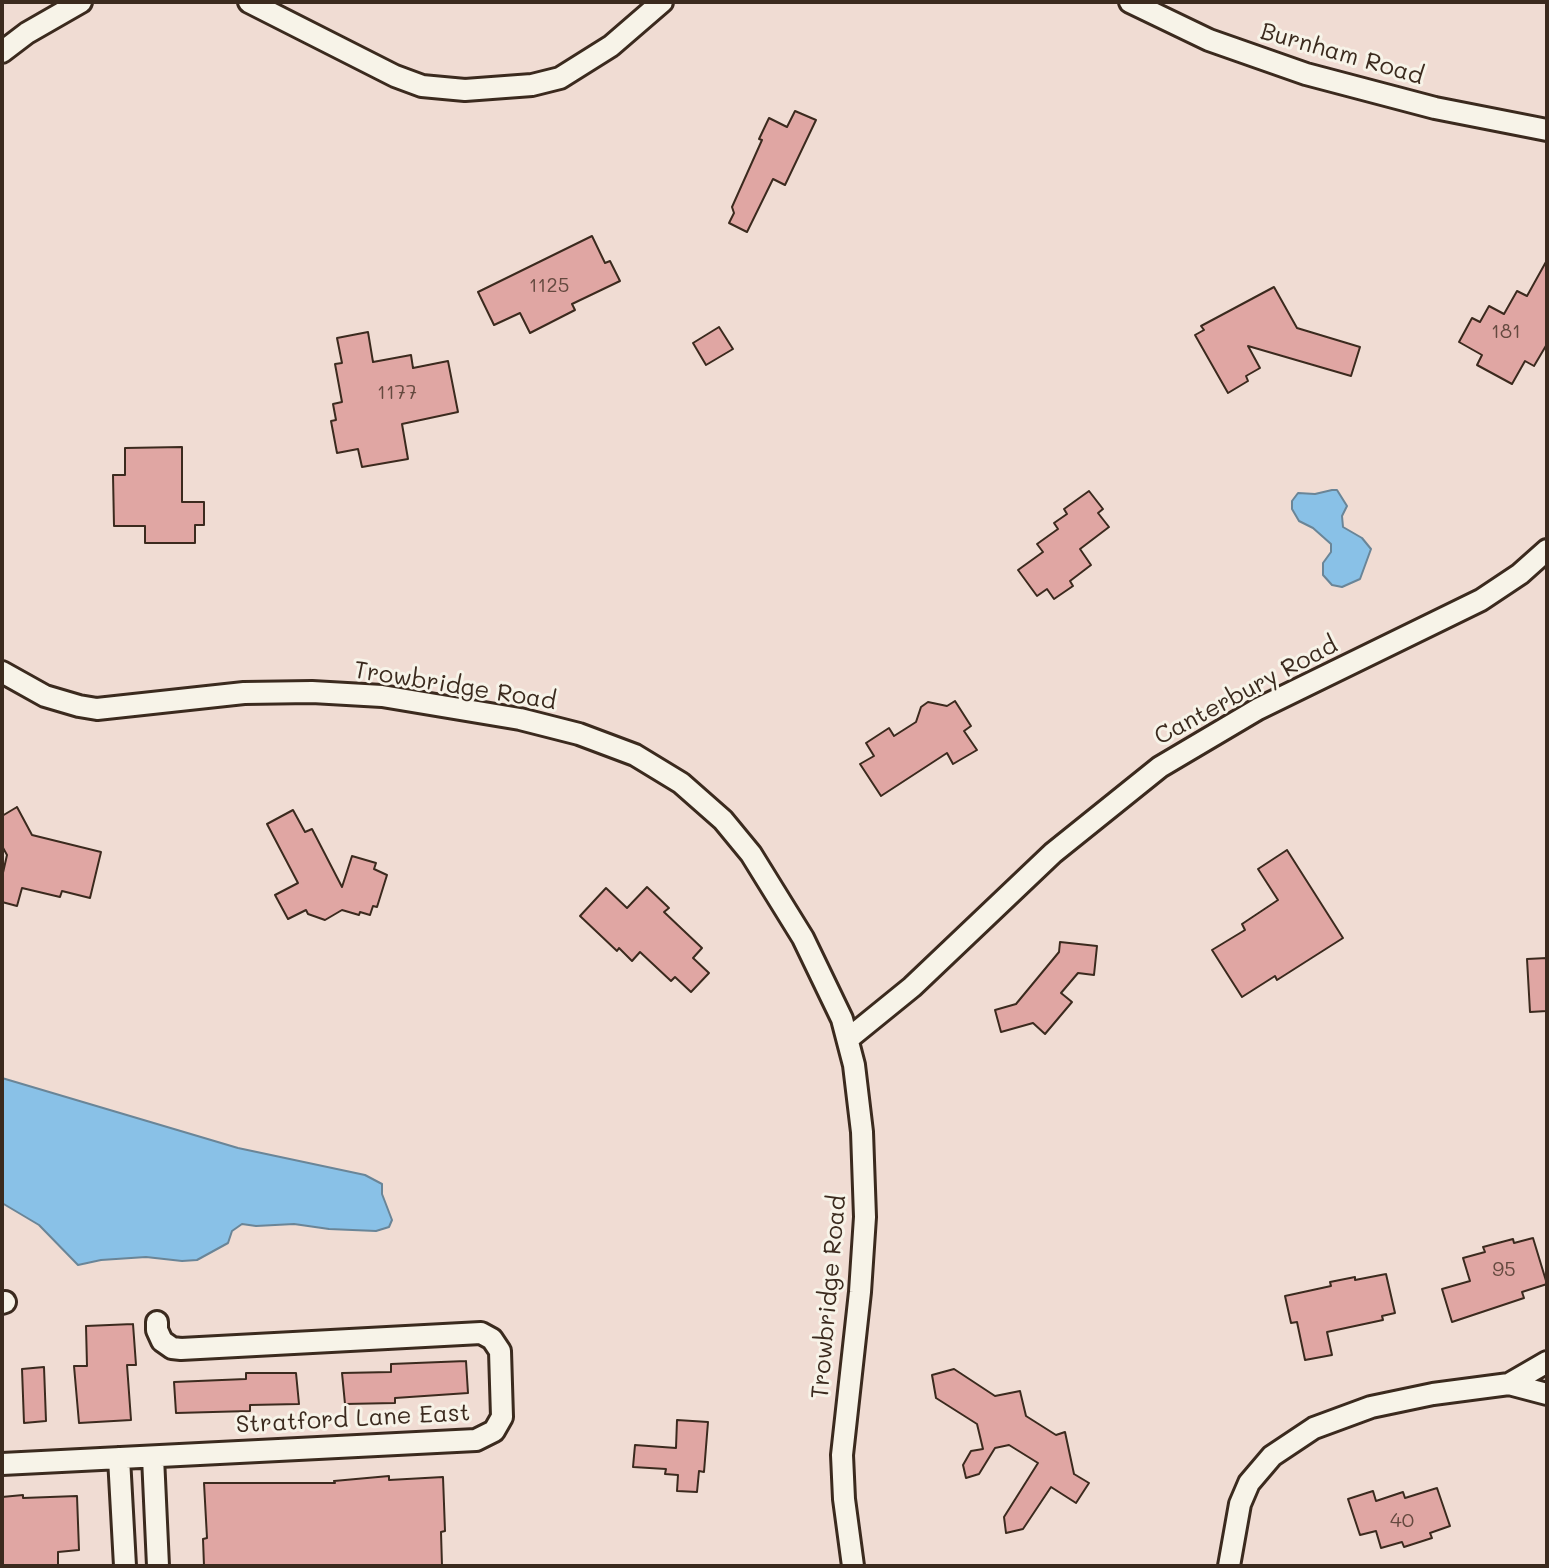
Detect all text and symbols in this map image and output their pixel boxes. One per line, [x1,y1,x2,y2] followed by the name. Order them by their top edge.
[1257,17,1427,91] street label: Burnham Road
[529,274,569,298] house number: 1125
[1491,320,1521,344] house number: 181
[377,381,417,405] house number: 1177
[1149,631,1343,751] street label: Canterbury Road
[352,656,558,716] street label: Trowbridge Road
[806,1194,852,1400] street label: Trowbridge Road
[1492,1258,1516,1282] house number: 95
[235,1398,471,1440] street label: Stratford Lane East
[1390,1509,1414,1533] house number: 40

